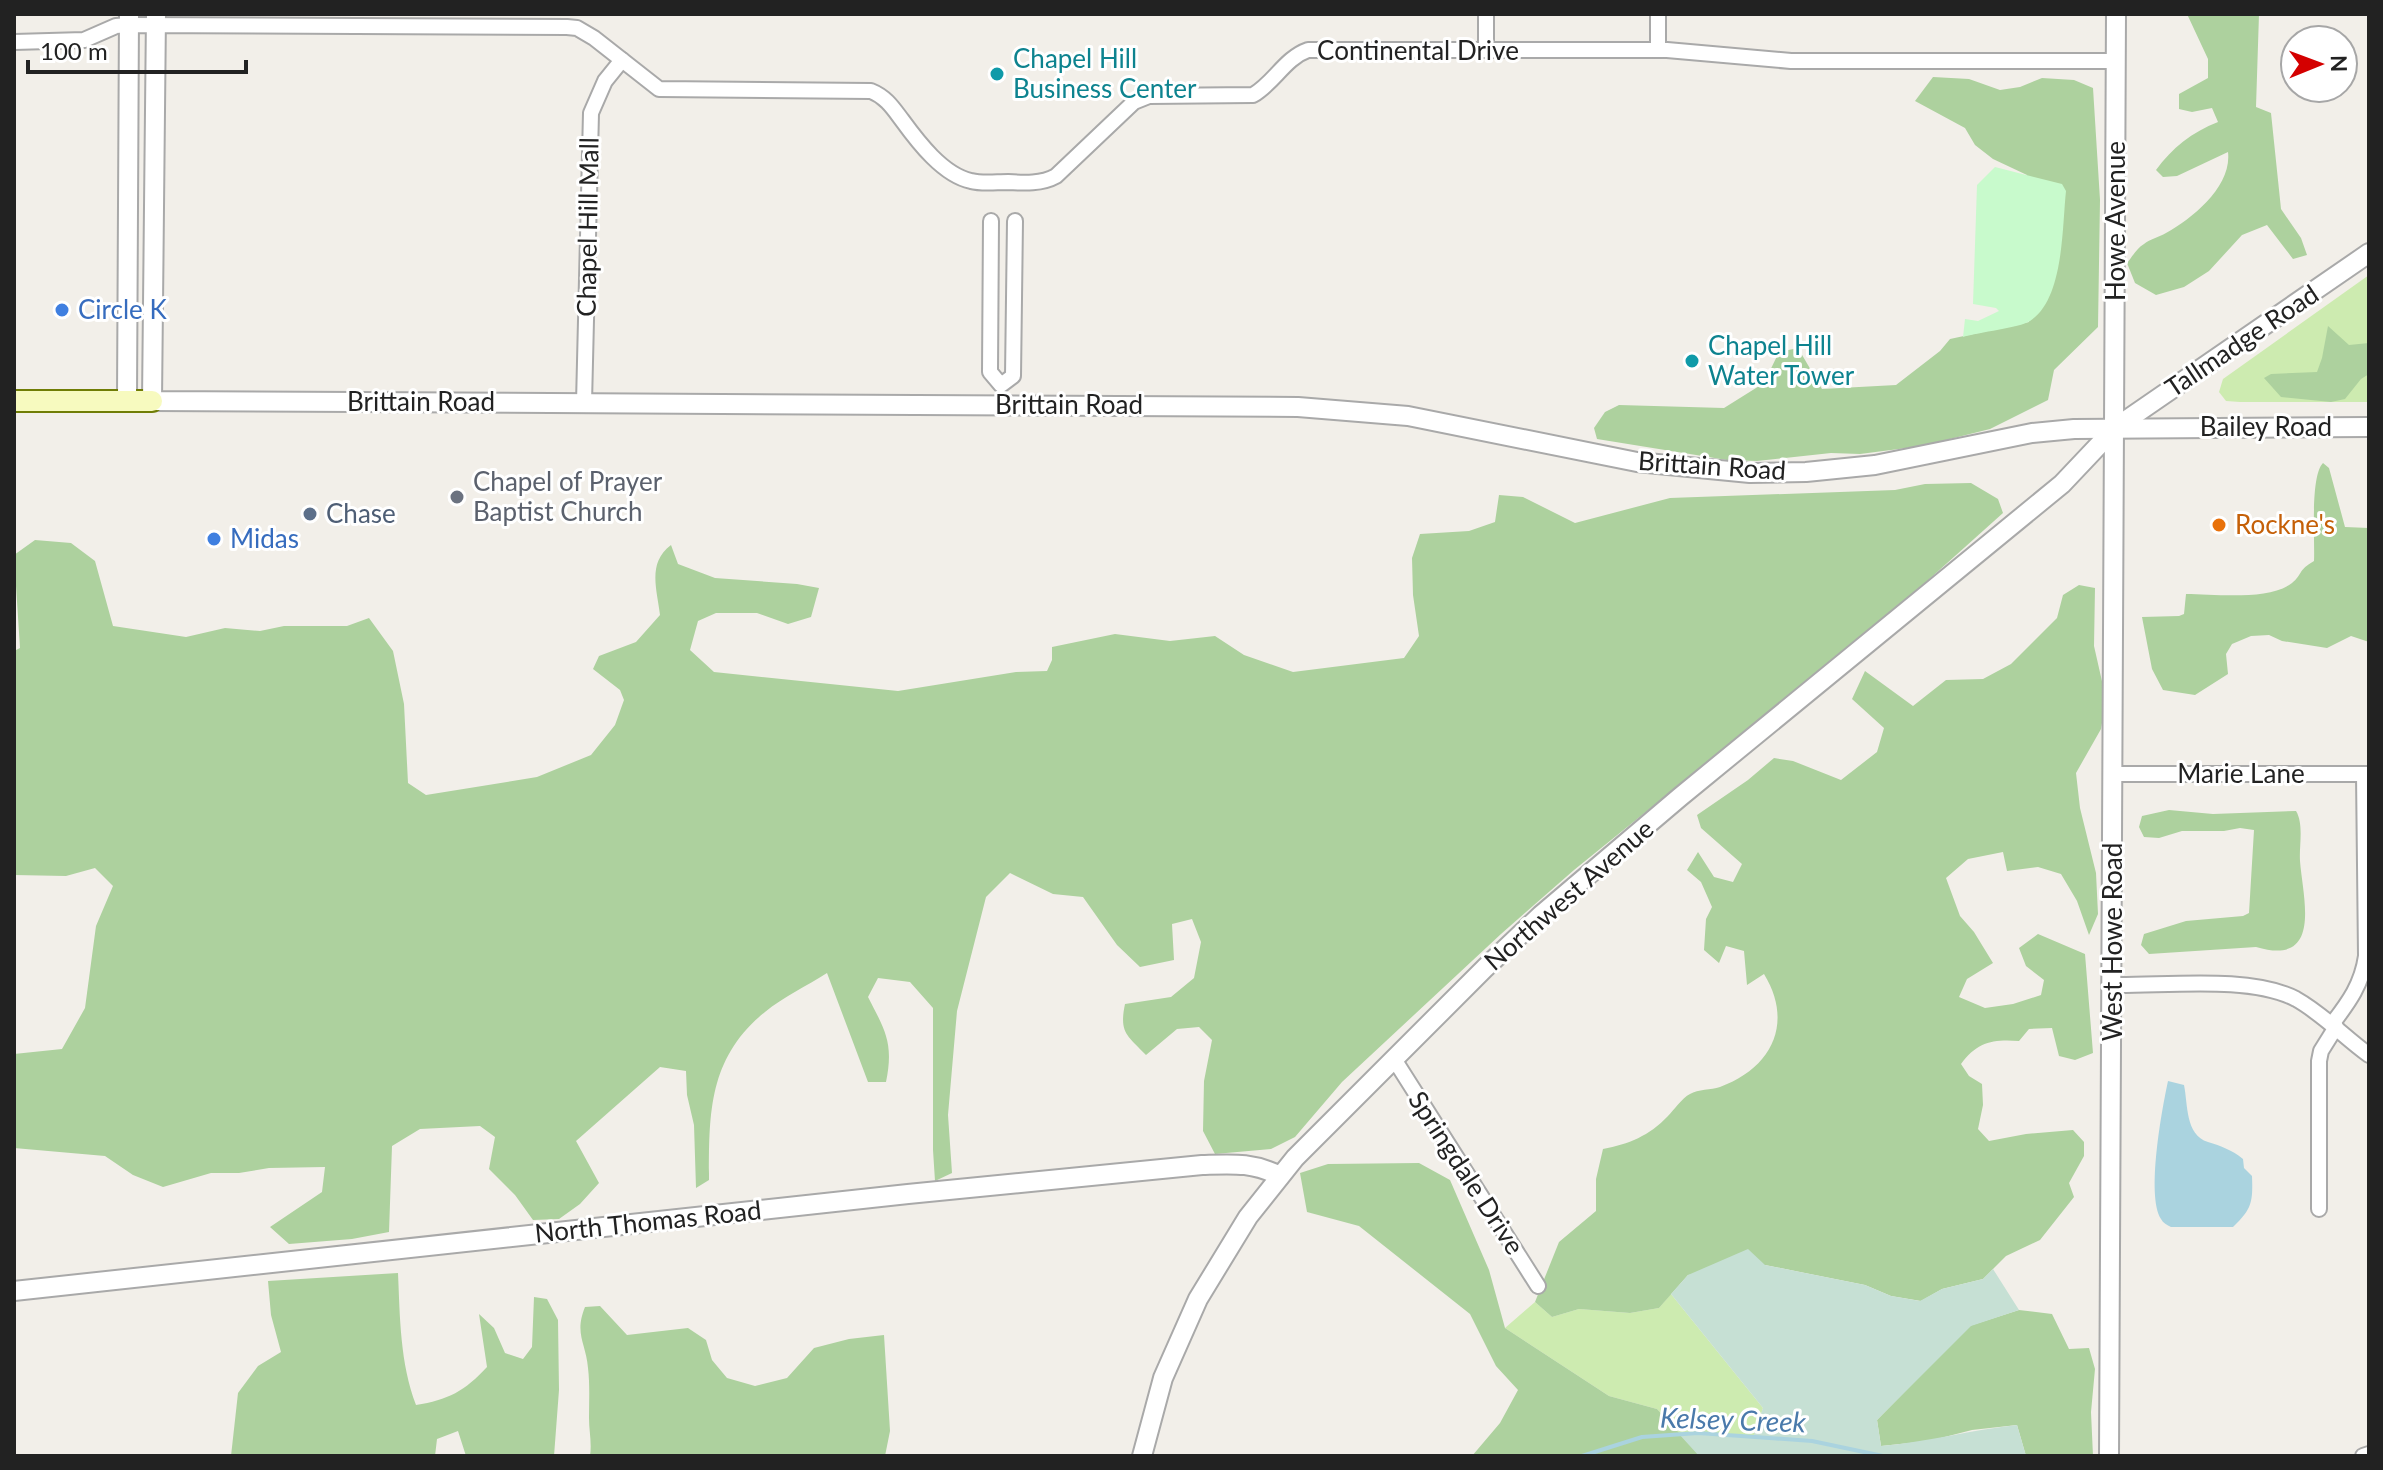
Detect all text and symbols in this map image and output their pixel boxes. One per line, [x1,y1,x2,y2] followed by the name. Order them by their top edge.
[28,24,246,74] scale bar
[2279,24,2359,104] north arrow
[1317,34,1519,66] street label: Continental Drive
[40,36,108,65] text: 100 m
[1013,42,1197,104] place label: Chapel Hill Business Center
[2326,55,2353,72] text: N
[988,65,1006,83] marker: Chapel Hill Business Center
[569,137,605,317] street label: Chapel Hill Mall
[2099,141,2131,301] street label: Howe Avenue
[2159,277,2324,403] street label: Tallmadge Road
[78,293,167,325] place label: Circle K
[53,301,71,319] marker: Circle K
[1708,329,1855,391] place label: Chapel Hill Water Tower
[1683,352,1701,370] marker: Chapel Hill Water Tower
[347,385,495,417] street label: Brittain Road
[995,388,1143,420] street label: Brittain Road
[2200,410,2332,442] street label: Bailey Road
[1637,444,1787,486] street label: Brittain Road
[473,465,663,527] place label: Chapel of Prayer Baptist Church
[448,488,466,506] marker: Chapel of Prayer Baptist Church
[326,497,396,529] place label: Chase
[301,505,319,523] marker: Chase
[2235,508,2335,540] place label: Rockne's
[2210,516,2228,534] marker: Rockne's
[230,522,299,554] place label: Midas
[205,530,223,548] marker: Midas
[2177,757,2305,789] street label: Marie Lane
[1477,812,1660,976] street label: Northwest Avenue
[2096,843,2128,1041] street label: West Howe Road
[1402,1085,1531,1260] street label: Springdale Drive
[533,1193,763,1249] street label: North Thomas Road
[1660,1399,1807,1439] water label: Kelsey Creek

